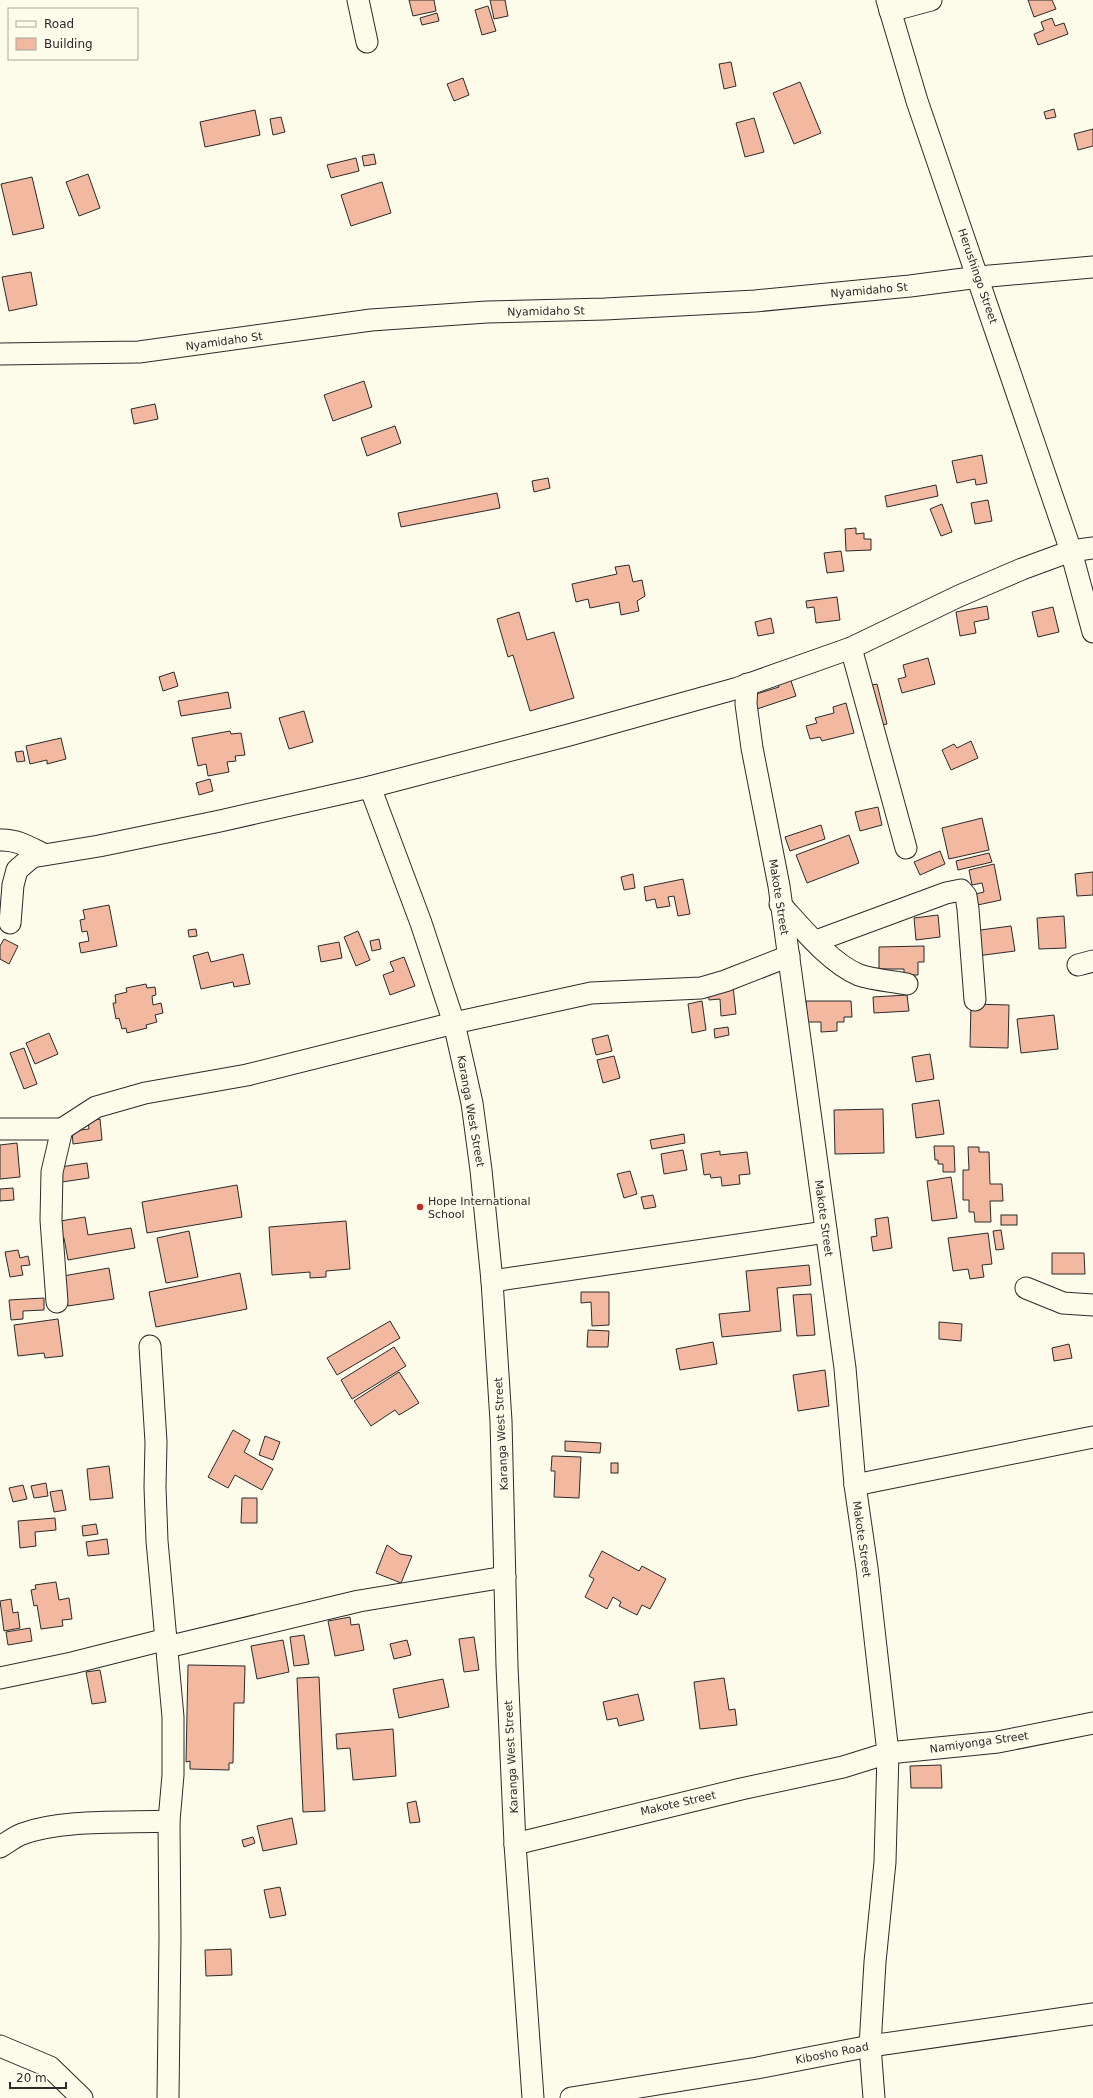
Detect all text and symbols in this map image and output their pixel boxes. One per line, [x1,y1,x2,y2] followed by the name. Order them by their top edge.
[8,8,138,60] legend
[44,17,74,31] text: Road
[44,37,93,51] text: Building
[955,227,1000,326] street label: Herushingo Street
[830,281,909,300] street label: Nyamidaho St
[507,304,586,319] street label: Nyamidaho St
[185,330,264,353] street label: Nyamidaho St
[766,858,791,937] street label: Makote Street
[454,1054,487,1169] street label: Karanga West Street
[812,1179,835,1258] street label: Makote Street
[428,1195,530,1221] place label: Hope International School
[415,1202,425,1212] marker: Hope International School
[492,1376,511,1491] street label: Karanga West Street
[850,1500,873,1579] street label: Makote Street
[502,1699,521,1814] street label: Karanga West Street
[929,1729,1030,1756] street label: Namiyonga Street
[639,1788,718,1818] street label: Makote Street
[794,2040,870,2067] street label: Kibosho Road
[10,2064,66,2090] scale bar
[16,2071,47,2085] text: 20 m

